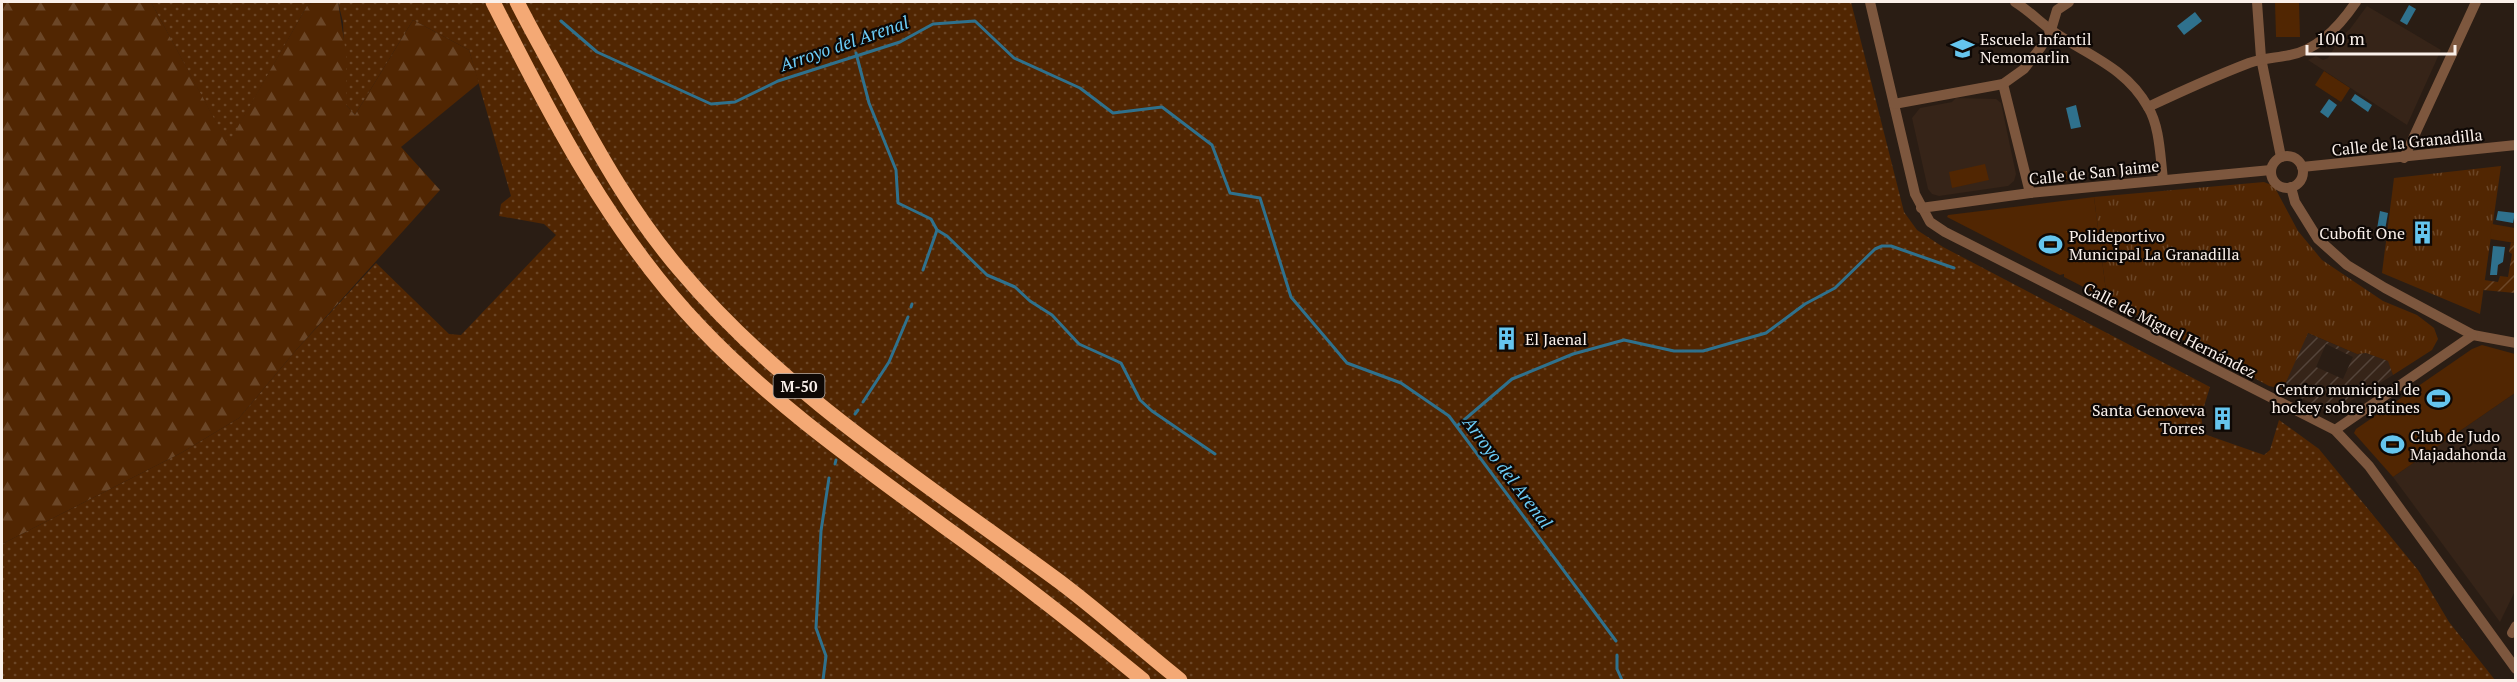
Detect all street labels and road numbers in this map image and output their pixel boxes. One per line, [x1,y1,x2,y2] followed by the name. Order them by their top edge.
[2330,123,2484,161] street label: Calle de la Granadilla
[2028,154,2160,190] street label: Calle de San Jaime
[2080,277,2260,383] street label: Calle de Miguel Hernández
[774,374,824,398] road number: M-50

